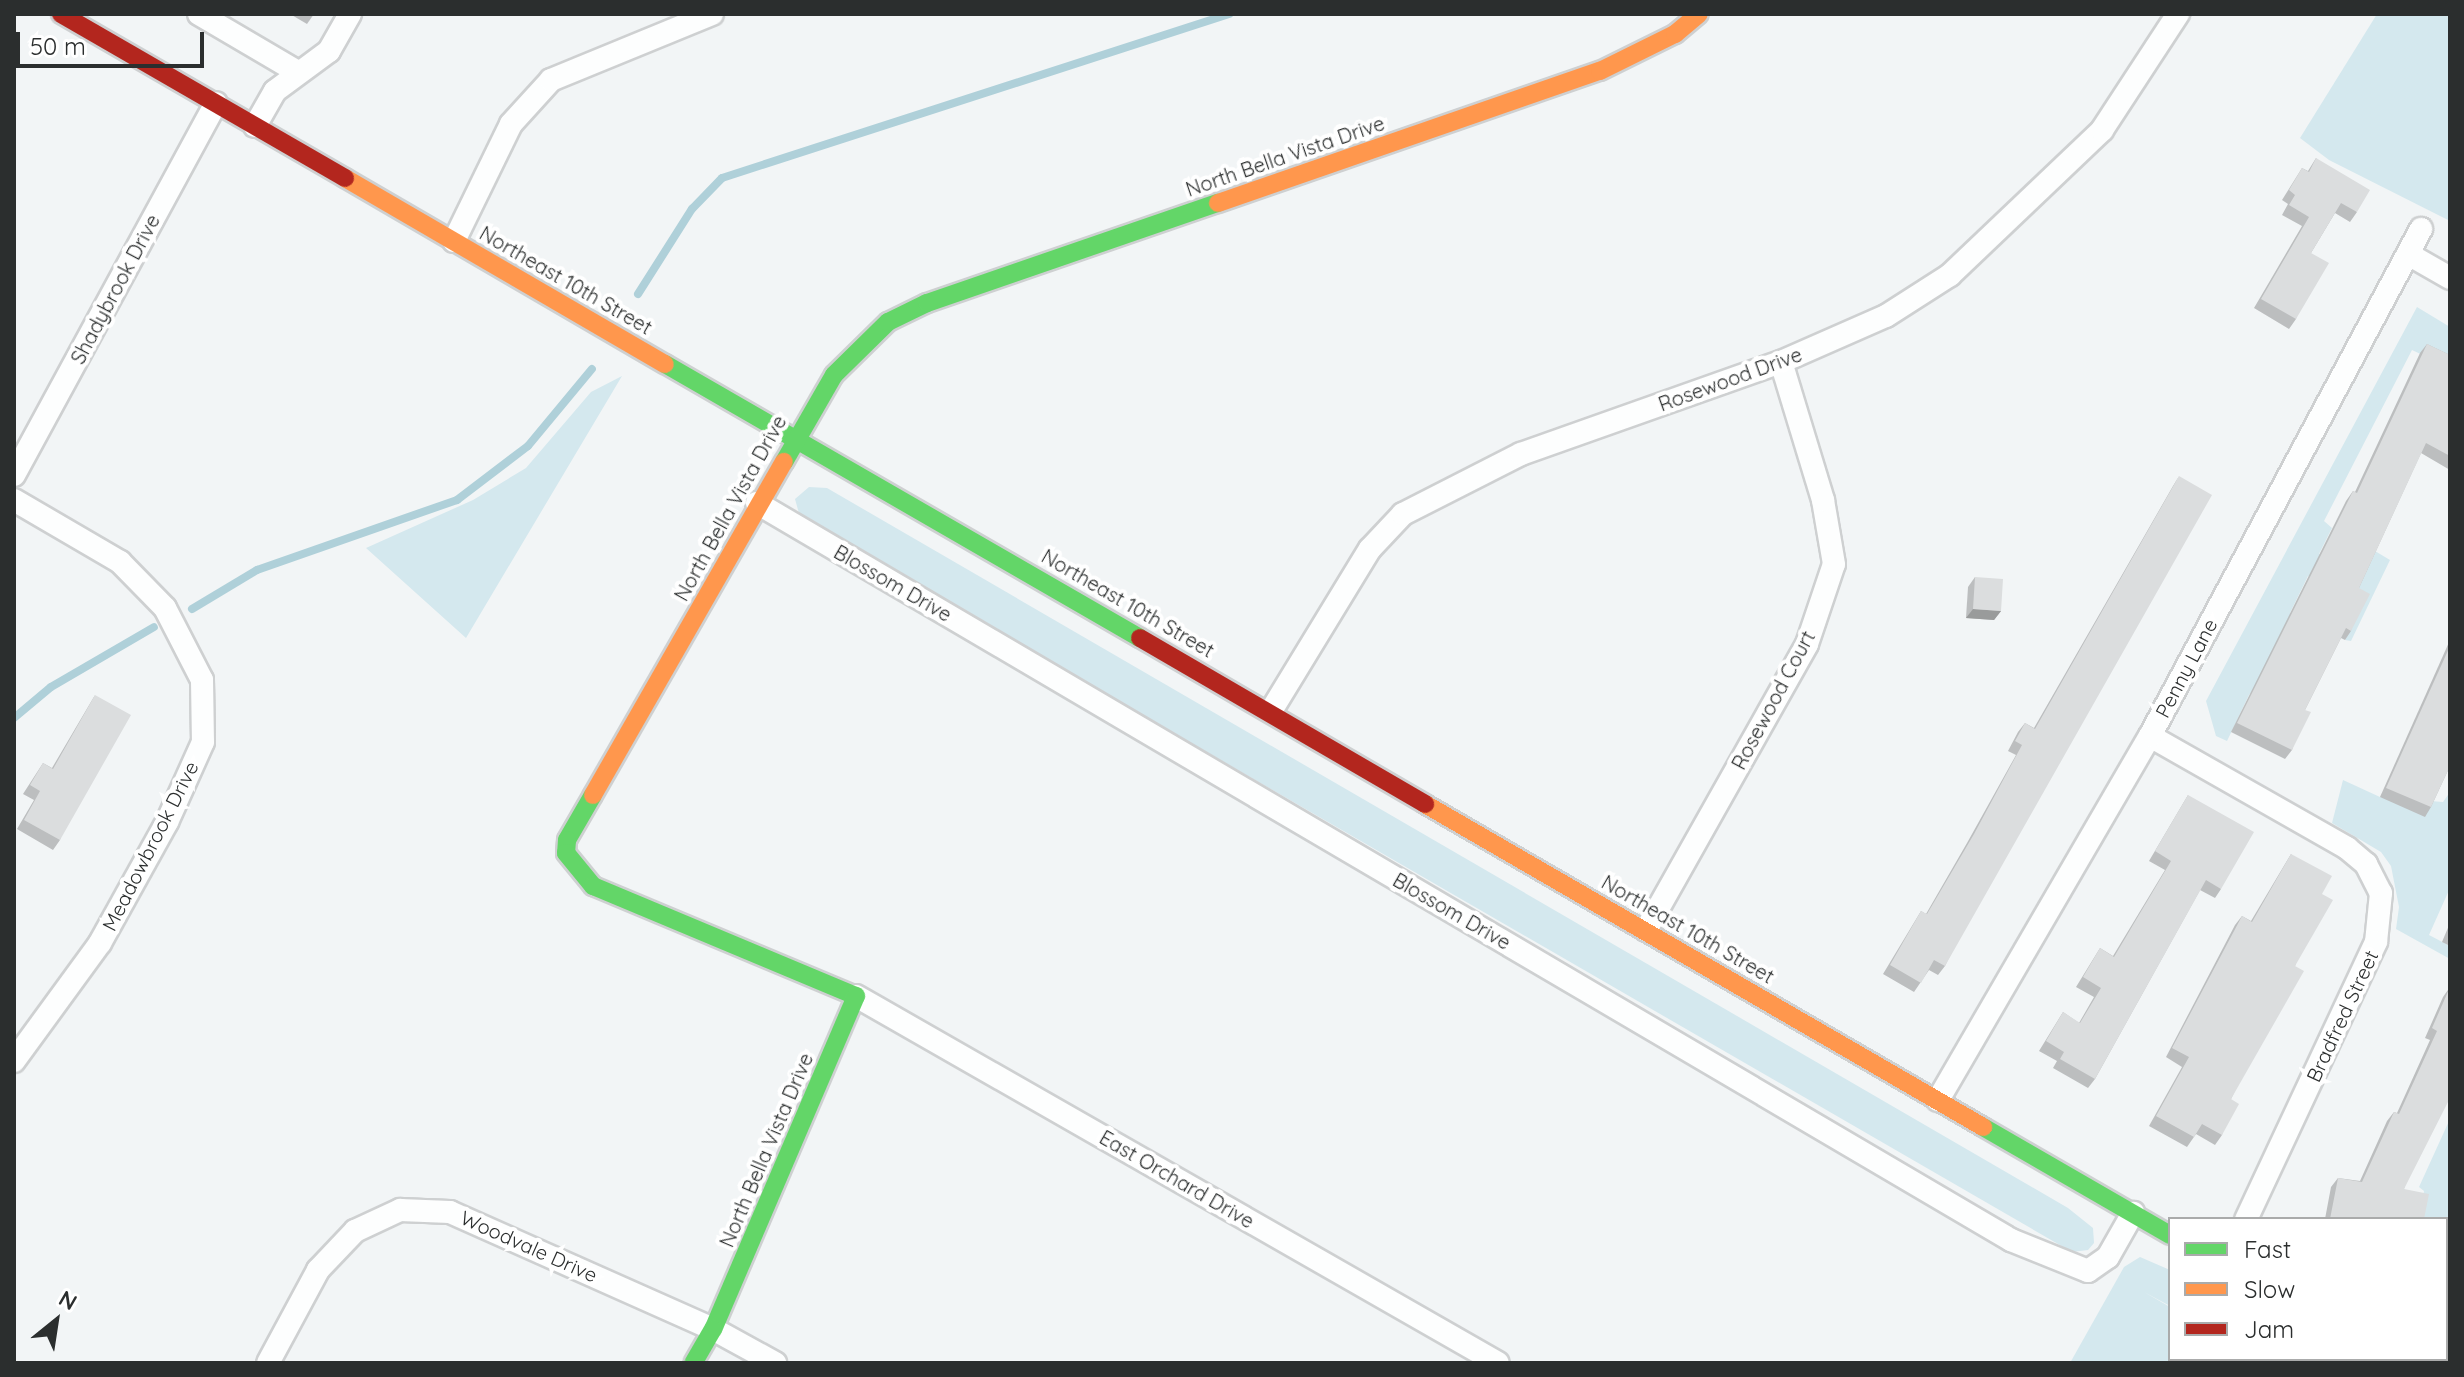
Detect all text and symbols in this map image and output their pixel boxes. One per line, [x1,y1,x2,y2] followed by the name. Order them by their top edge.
[20,16,208,66] scale bar
[30,31,86,61] text: 50 m
[1183,111,1387,201] street label: North Bella Vista Drive
[65,210,165,368] street label: Shadybrook Drive
[475,221,657,339] street label: Northeast 10th Street
[1655,342,1805,416] street label: Rosewood Drive
[669,411,791,605] street label: North Bella Vista Drive
[830,540,956,626] street label: Blossom Drive
[1037,544,1219,662] street label: Northeast 10th Street
[2150,614,2222,722] street label: Penny Lane
[1726,626,1820,774] street label: Rosewood Court
[97,757,203,935] street label: Meadowbrook Drive
[1389,868,1515,954] street label: Blossom Drive
[1597,870,1779,988] street label: Northeast 10th Street
[2301,946,2383,1086] street label: Bradfred Street
[714,1049,818,1251] street label: North Bella Vista Drive
[1095,1125,1259,1233] street label: East Orchard Drive
[457,1205,601,1287] street label: Woodvale Drive
[2168,1217,2448,1361] legend
[2244,1234,2291,1264] text: Fast
[2244,1274,2295,1304] text: Slow
[16,1281,96,1361] north arrow
[54,1284,82,1316] text: N
[2244,1314,2294,1344] text: Jam

